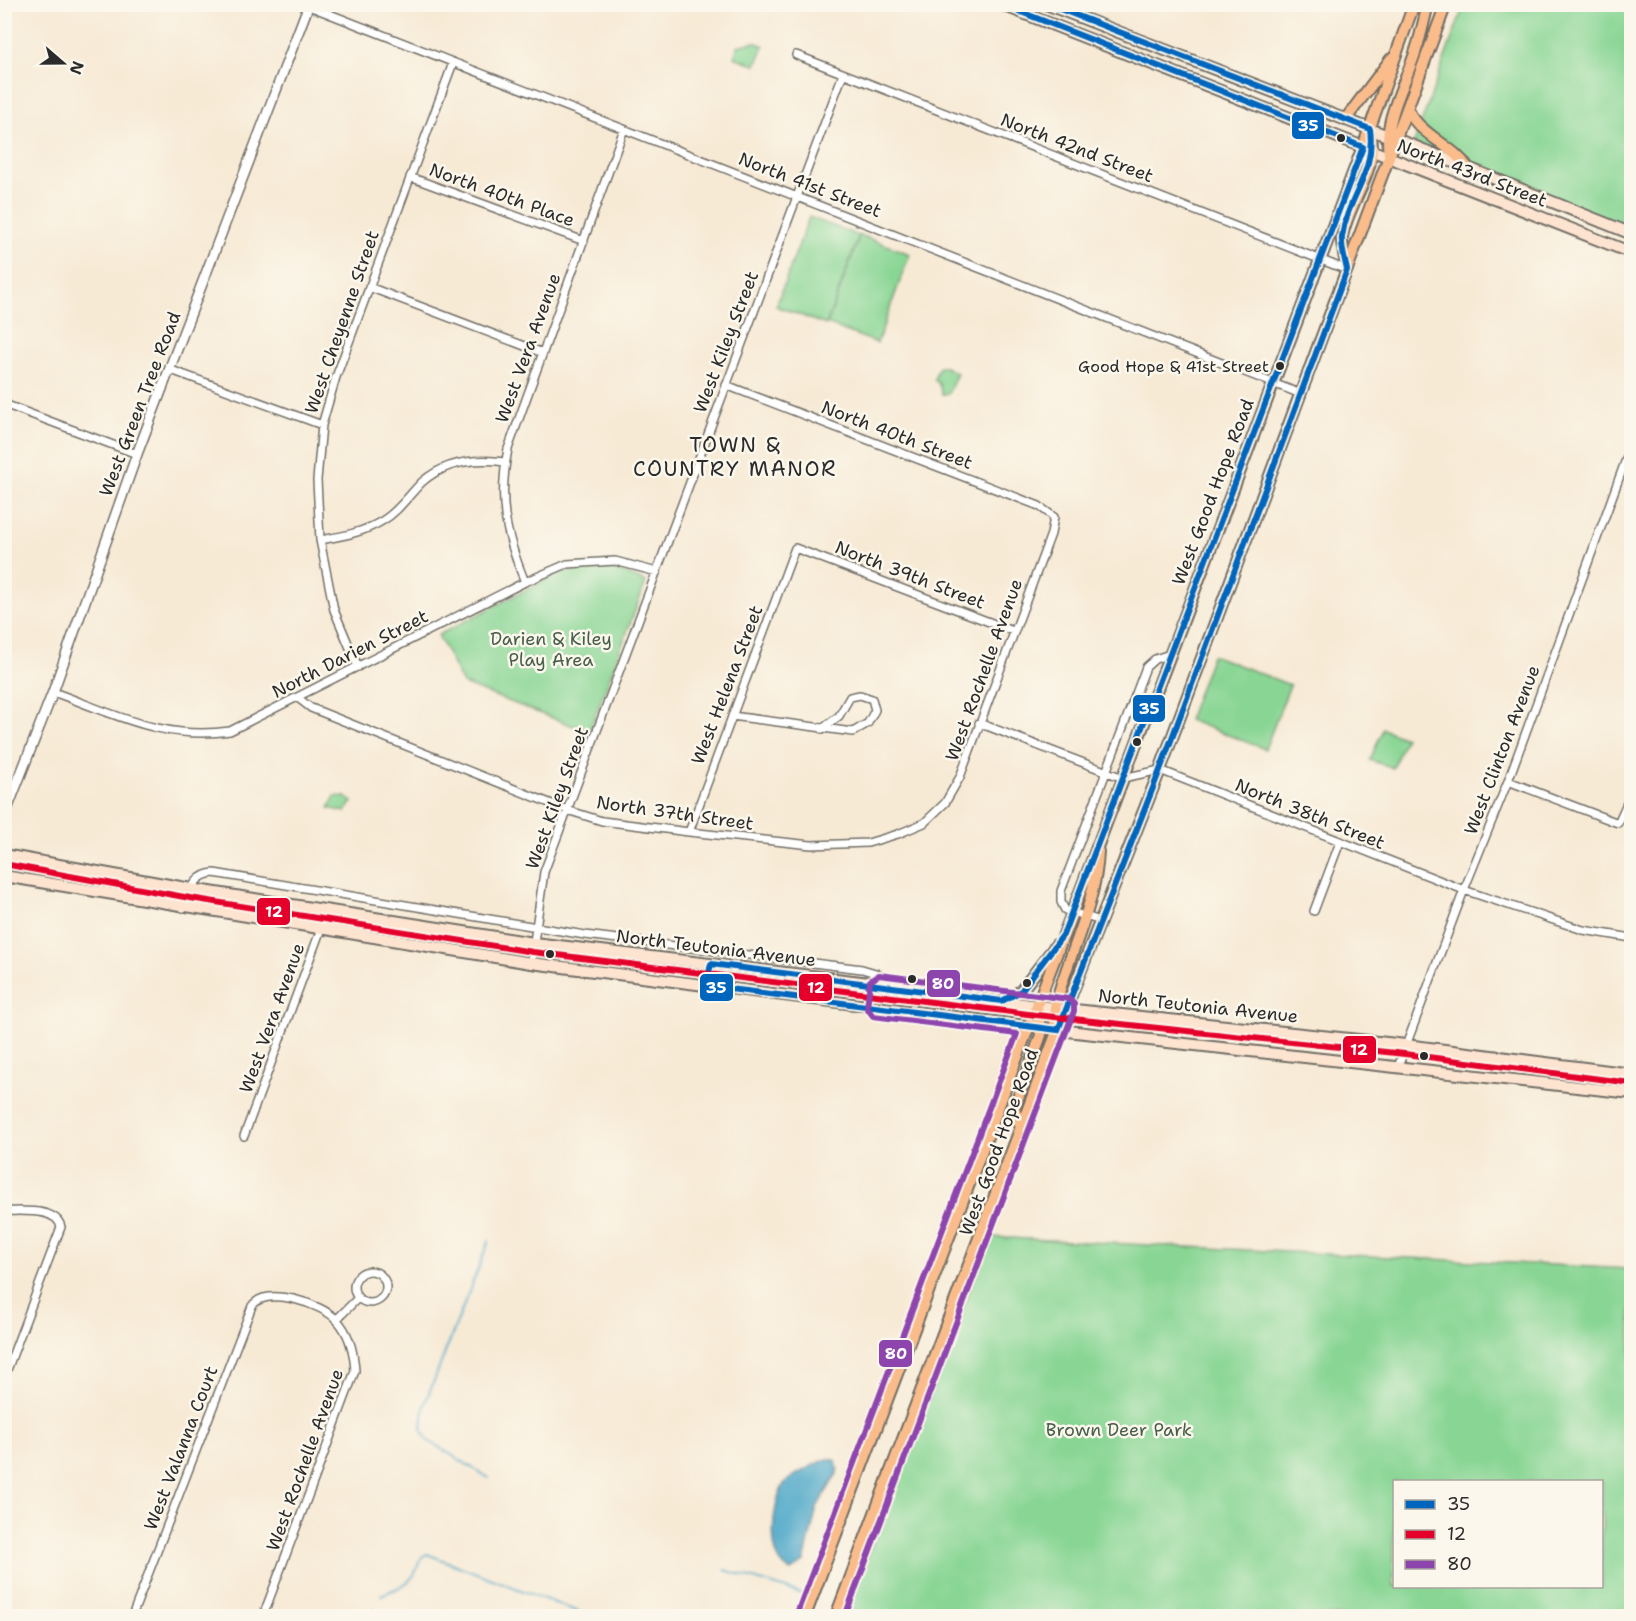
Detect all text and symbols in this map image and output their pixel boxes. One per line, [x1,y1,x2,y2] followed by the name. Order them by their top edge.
[33,33,93,93] north arrow
[65,58,89,78] text: N
[997,108,1157,188] street label: North 42nd Street
[1291,111,1325,140] line badge: 35
[1297,115,1319,136] text: 35
[1335,132,1347,144] unlabelled marker
[1394,133,1551,213] street label: North 43rd Street
[735,147,885,223] street label: North 41st Street
[426,158,578,232] street label: North 40th Place
[299,227,385,417] street label: West Cheyenne Street
[688,267,764,416] street label: West Kiley Street
[490,270,566,426] street label: West Vera Avenue
[94,308,186,500] street label: West Green Tree Road
[1078,356,1269,377] place label: Good Hope & 41st Street
[1274,360,1286,372] marker: Good Hope & 41st Street
[818,395,976,475] street label: North 40th Street
[1166,395,1260,589] street label: West Good Hope Road
[633,431,837,483] district label: TOWN & COUNTRY MANOR
[831,535,989,615] street label: North 39th Street
[940,576,1028,764] street label: West Rochelle Avenue
[686,602,768,768] street label: West Helena Street
[268,604,432,704] street label: North Darien Street
[490,627,612,672] park label: Darien & Kiley Play Area
[1459,662,1545,838] street label: West Clinton Avenue
[1132,694,1166,723] line badge: 35
[1138,698,1160,719] text: 35
[520,723,594,873] street label: West Kiley Street
[1131,736,1143,748] unlabelled marker
[1232,773,1389,855] street label: North 38th Street
[595,790,755,836] street label: North 37th Street
[256,897,291,926] line badge: 12
[265,901,283,922] text: 12
[615,924,817,972] street label: North Teutonia Avenue
[234,940,310,1096] street label: West Vera Avenue
[544,948,556,960] unlabelled marker
[926,969,961,998] line badge: 80
[699,973,734,1002] line badge: 35
[798,973,833,1002] line badge: 12
[906,973,918,985] unlabelled marker
[932,973,954,994] text: 80
[705,977,727,998] text: 35
[807,977,825,998] text: 12
[1021,977,1033,989] unlabelled marker
[1097,984,1299,1028] street label: North Teutonia Avenue
[1342,1035,1377,1064] line badge: 12
[1350,1039,1368,1060] text: 12
[954,1045,1044,1239] street label: West Good Hope Road
[1418,1050,1430,1062] unlabelled marker
[878,1339,913,1368] line badge: 80
[885,1343,907,1364] text: 80
[139,1362,223,1534] street label: West Valanna Court
[261,1366,349,1554] street label: West Rochelle Avenue
[1046,1418,1192,1442] park label: Brown Deer Park
[1393,1480,1603,1588] legend
[1447,1492,1470,1516] text: 35
[1447,1522,1466,1546] text: 12
[1447,1552,1472,1576] text: 80

